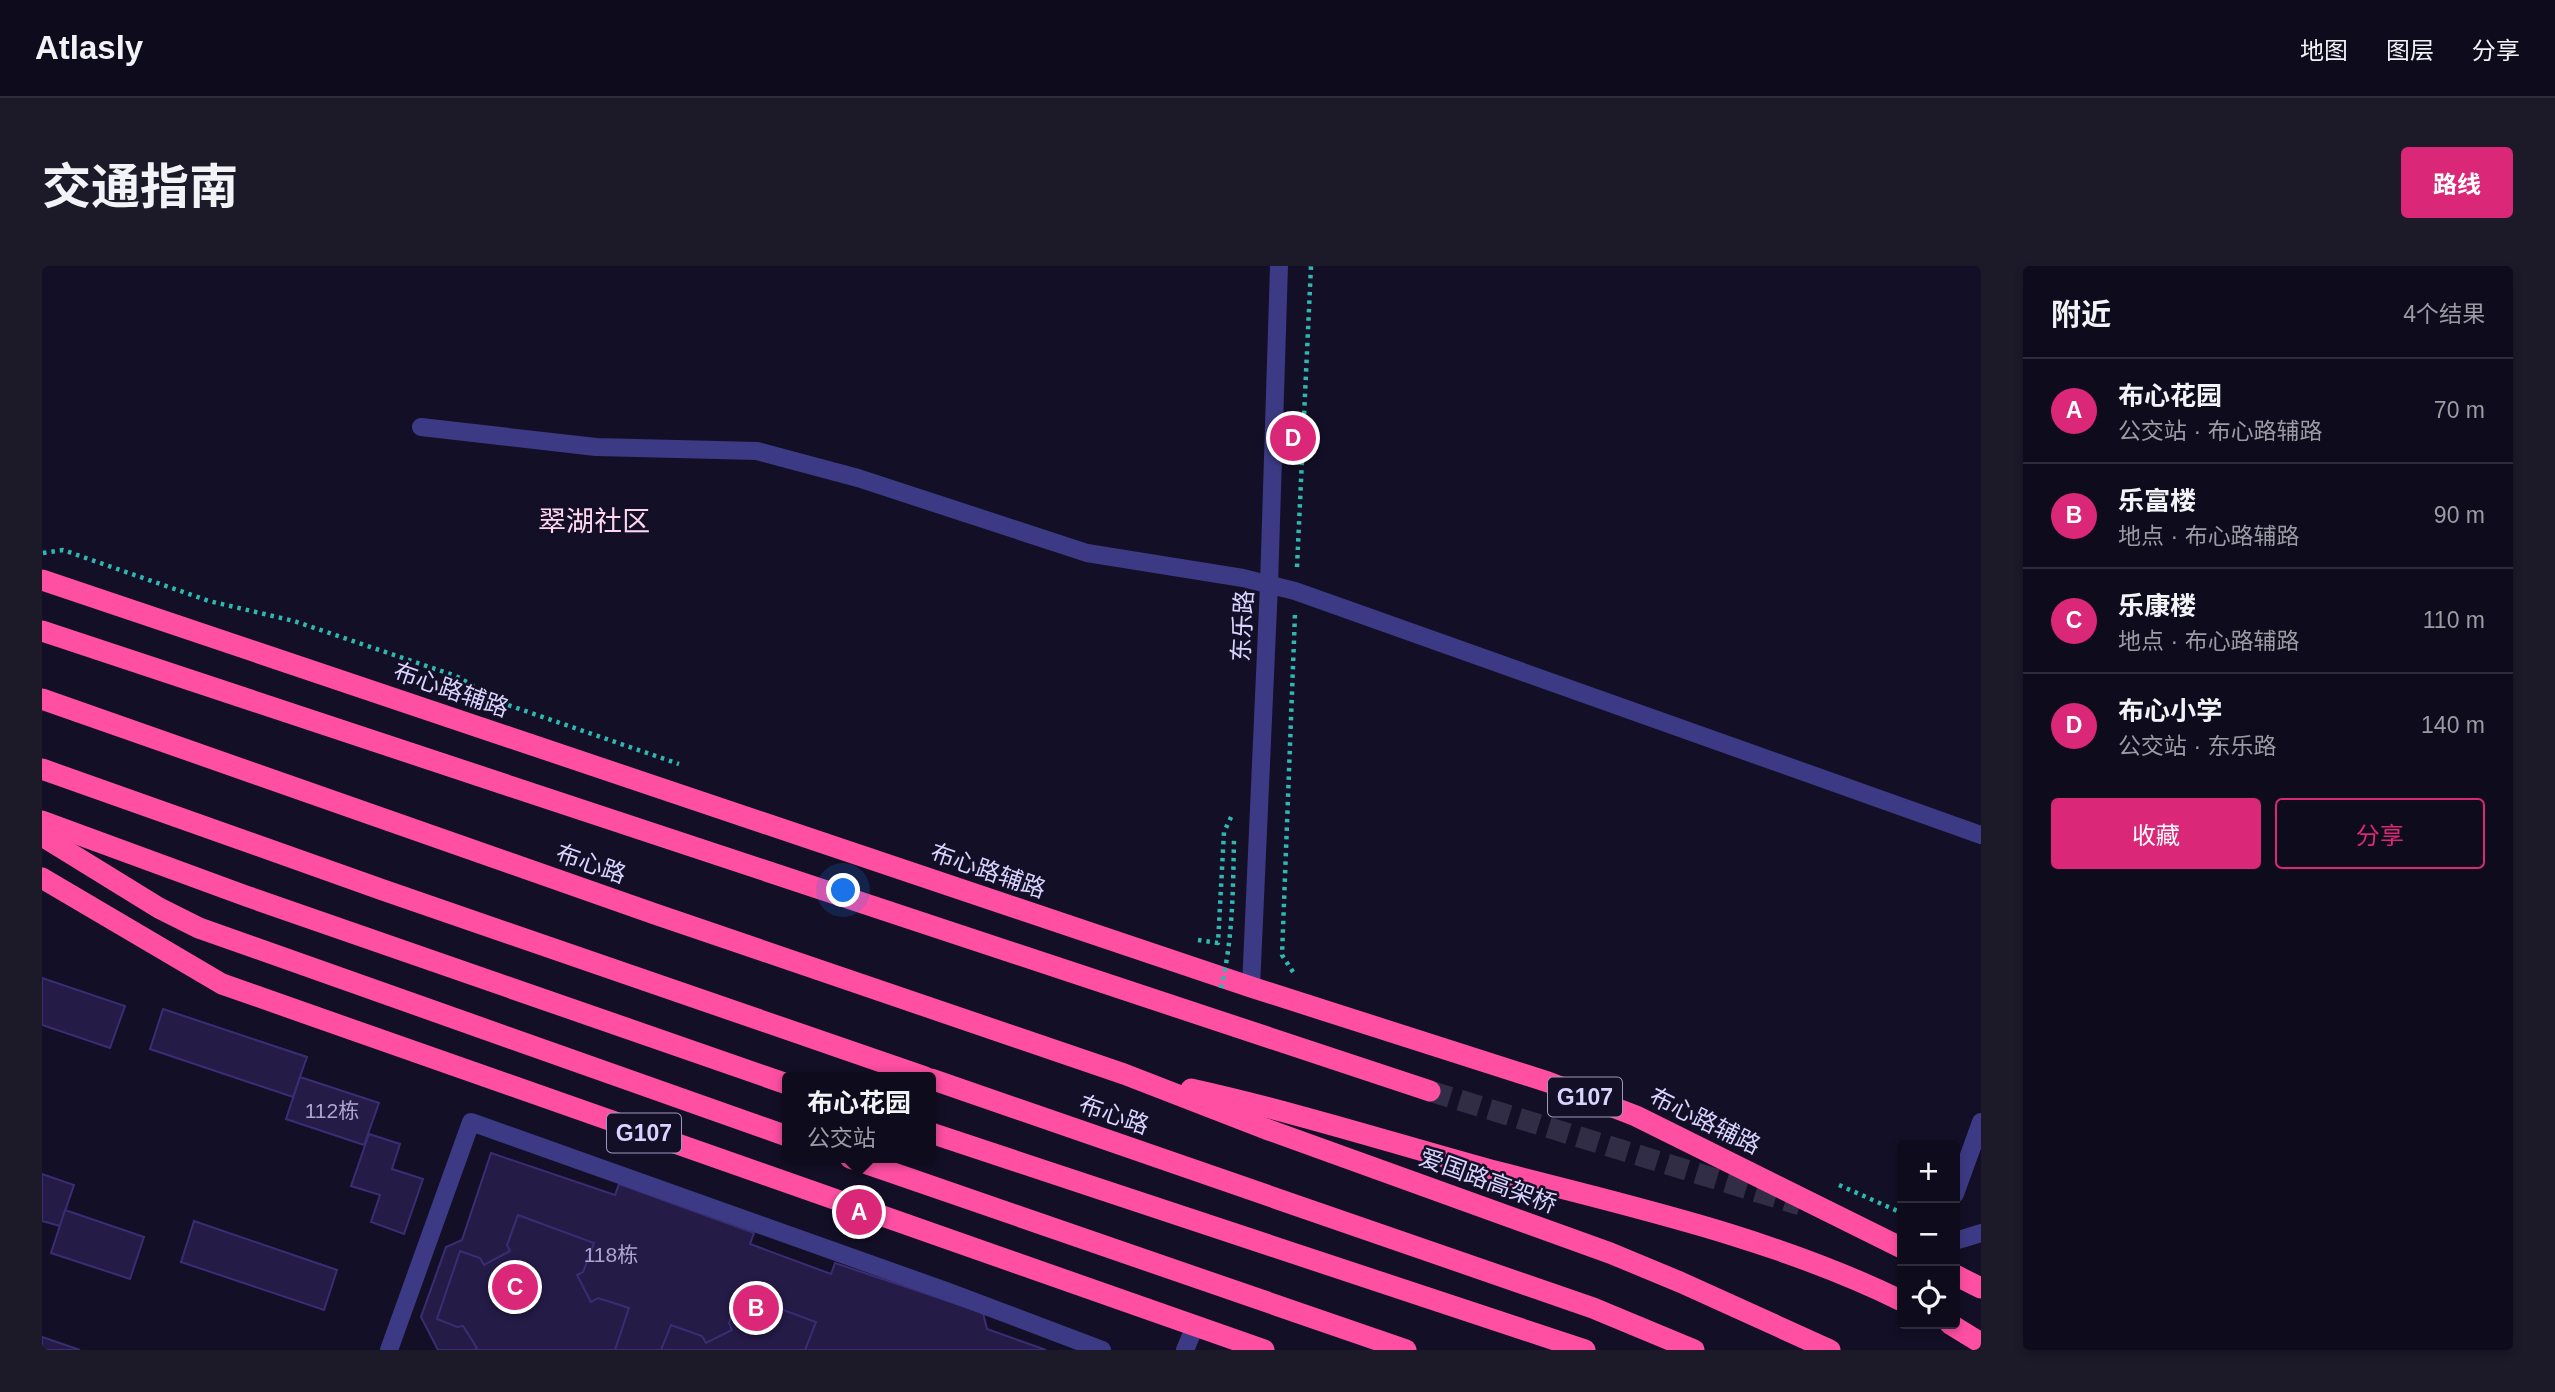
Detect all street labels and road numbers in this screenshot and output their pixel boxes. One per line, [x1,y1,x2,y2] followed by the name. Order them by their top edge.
[1227,589,1258,663] street label: 东乐路
[390,657,512,722] street label: 布心路辅路
[927,838,1049,903] street label: 布心路辅路
[553,839,630,888] street label: 布心路
[1548,1077,1622,1116] road number: G107
[1645,1082,1765,1159] street label: 布心路辅路
[1076,1090,1153,1139] street label: 布心路
[607,1114,681,1153] road number: G107
[1416,1143,1560,1218] street label: 爱国路高架桥

